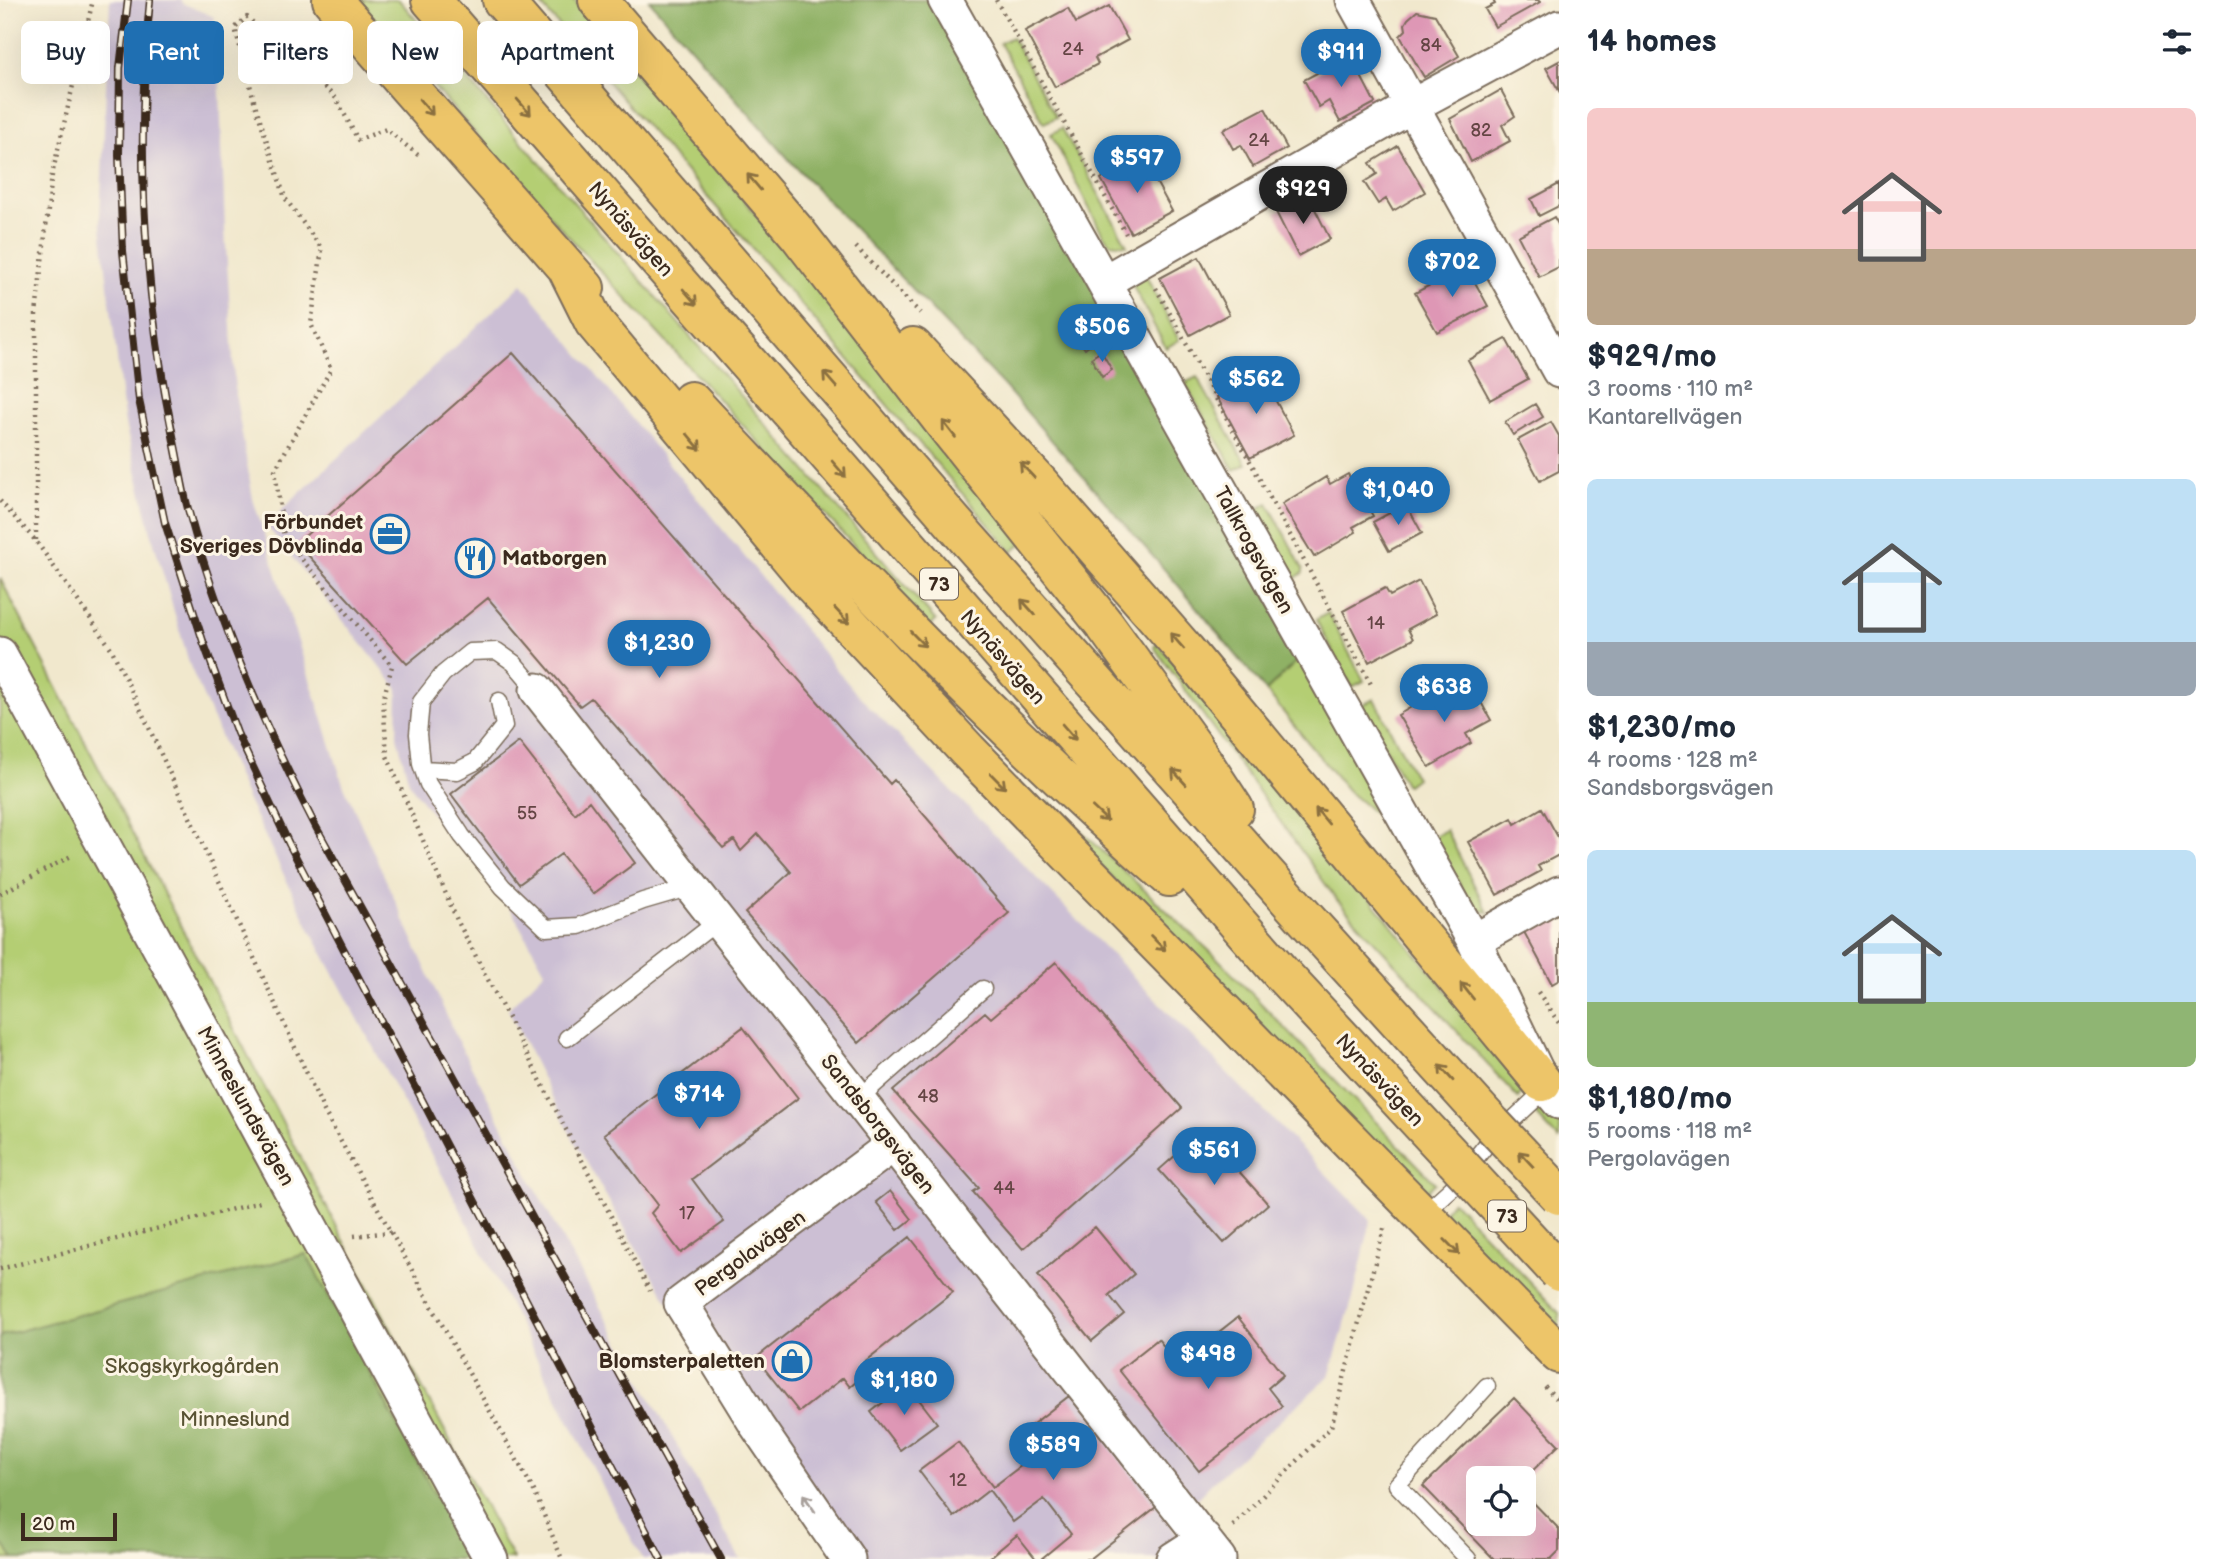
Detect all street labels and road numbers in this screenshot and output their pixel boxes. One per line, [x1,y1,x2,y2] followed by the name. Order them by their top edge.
[583,177,679,282] street label: Nynäsvägen
[1208,482,1299,618] street label: Tallkrogsvägen
[920,568,958,600] road number: 73
[955,605,1051,710] street label: Nynäsvägen
[191,1022,300,1190] street label: Minneslundsvägen
[1330,1029,1429,1132] street label: Nynäsvägen
[815,1049,940,1199] street label: Sandsborgsvägen
[1488,1200,1526,1232] road number: 73
[690,1205,811,1302] street label: Pergolavägen

